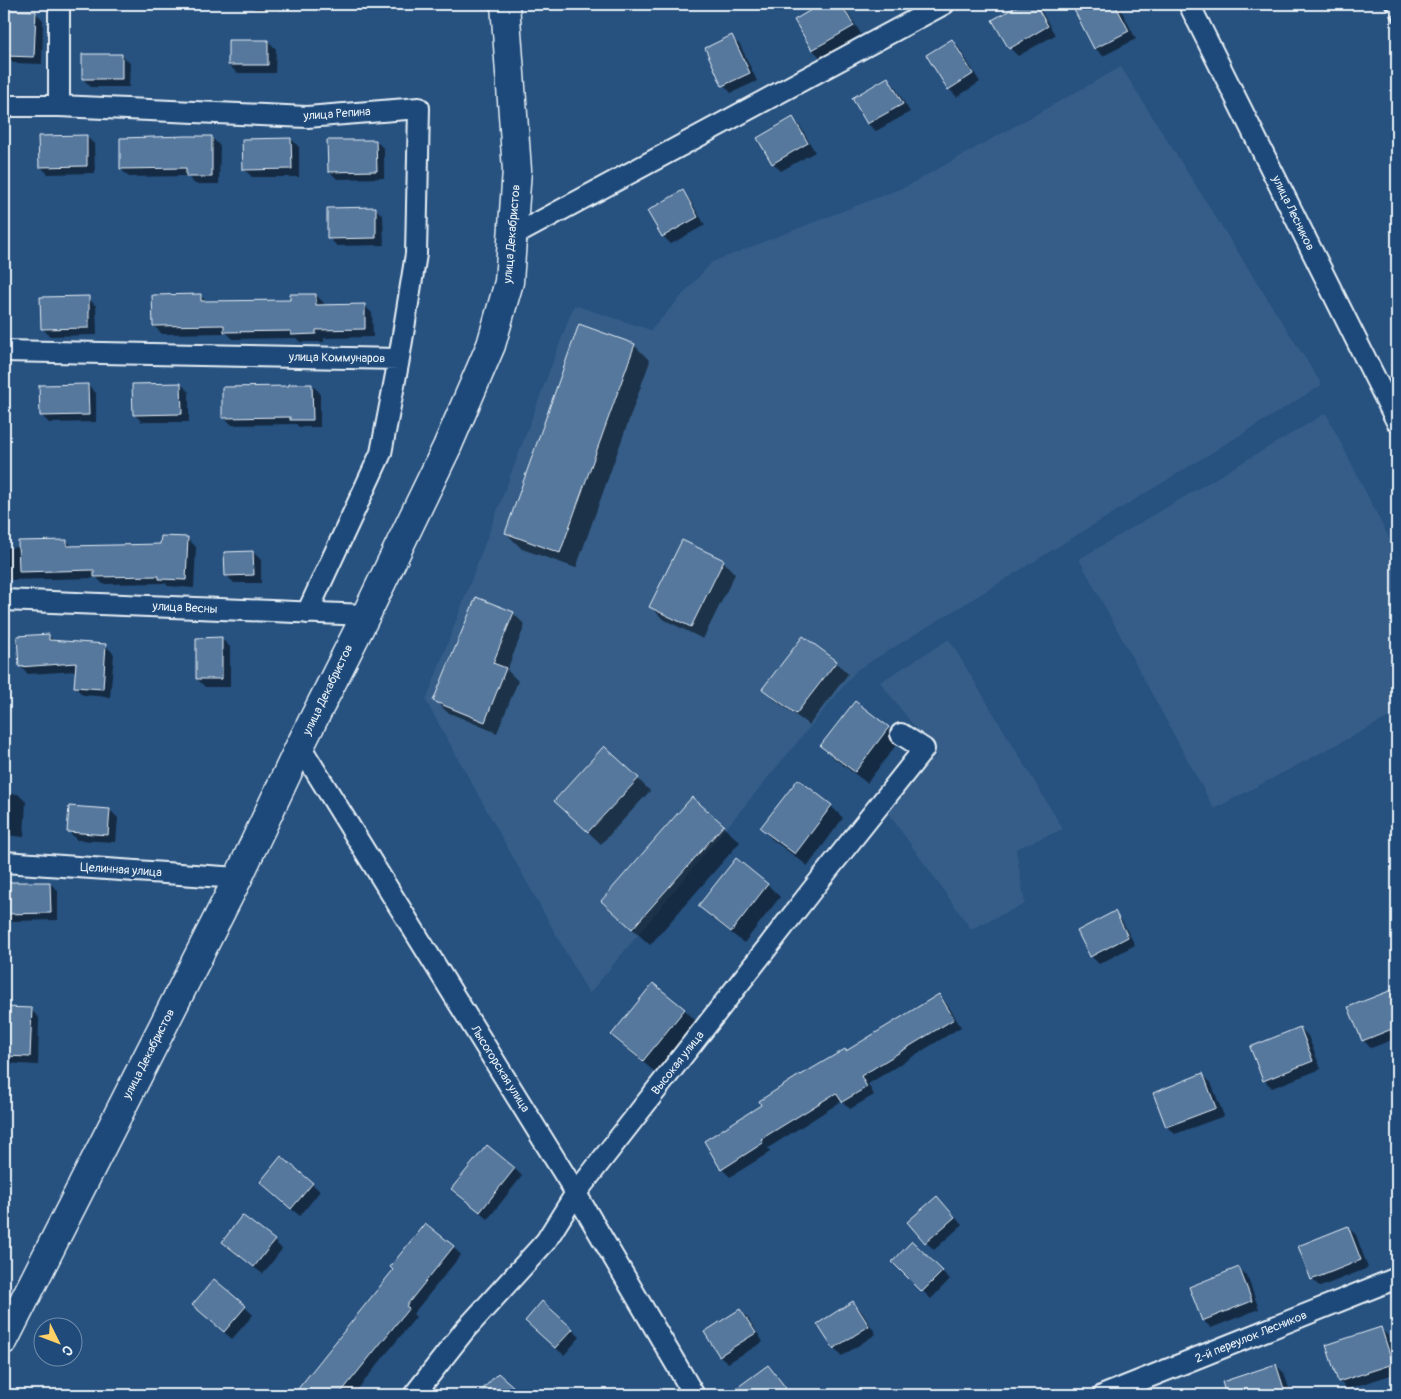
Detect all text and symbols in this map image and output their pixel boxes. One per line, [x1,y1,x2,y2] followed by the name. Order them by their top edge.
[302,104,372,124] street label: улица Репина
[1268,172,1318,253] street label: улица Лесников
[500,184,524,285] street label: улица Декабристов
[288,350,385,366] street label: улица Коммунаров
[151,599,218,617] street label: улица Весны
[299,642,357,739] street label: улица Декабристов
[80,860,163,880] street label: Целинная улица
[119,1006,178,1102] street label: улица Декабристов
[467,1022,533,1116] street label: Лысогорская улица
[648,1028,708,1098] street label: Высокая улица
[1193,1308,1309,1366] street label: 2-й переулок Лесников
[32,1316,82,1366] north arrow
[58,1341,76,1360] text: С

